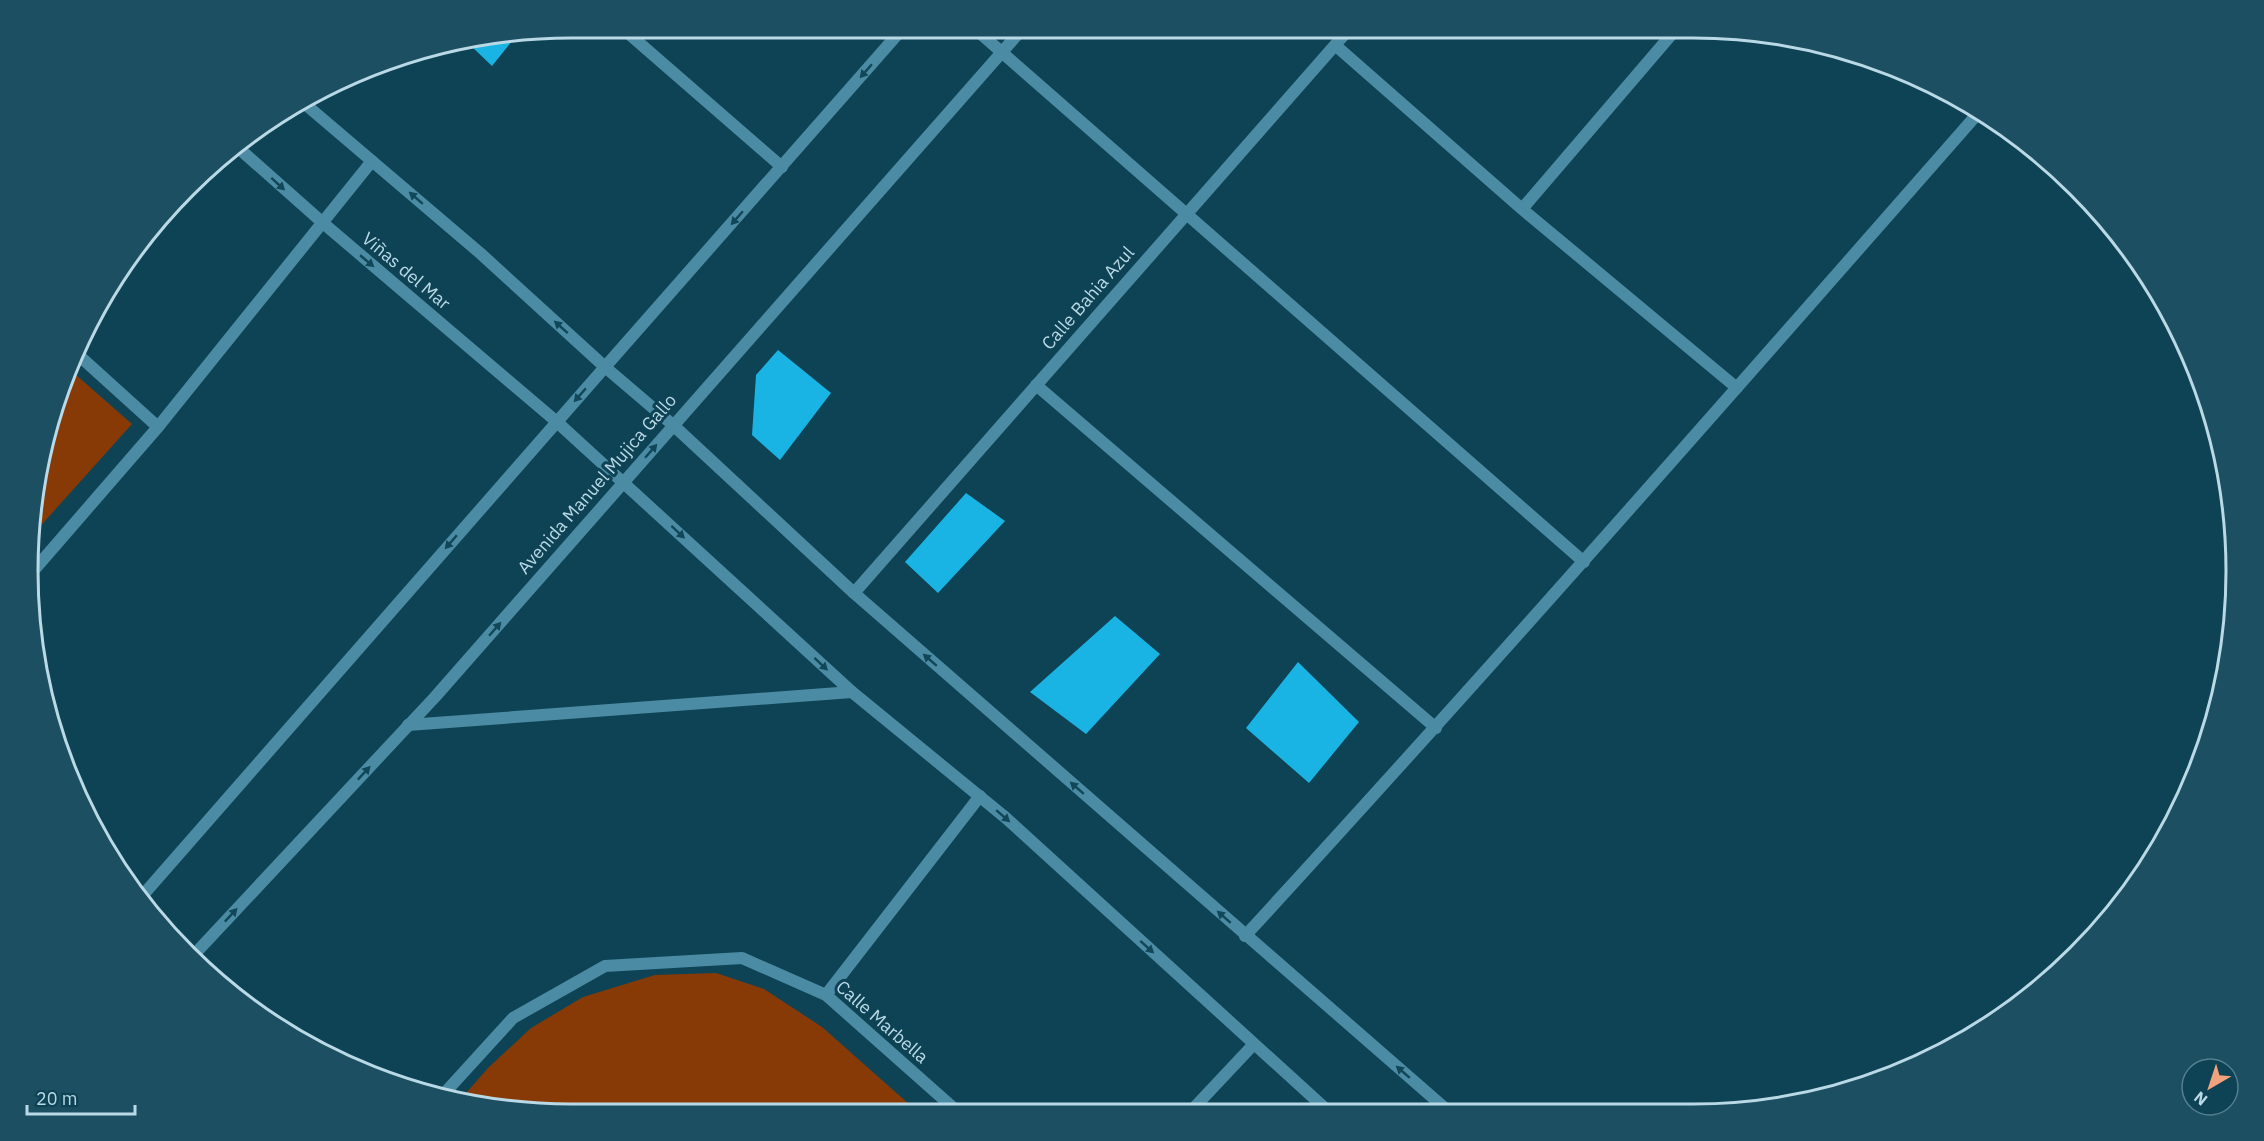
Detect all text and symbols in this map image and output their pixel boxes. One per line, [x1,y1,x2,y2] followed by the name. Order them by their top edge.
[860,63,873,78] one-way arrow
[270,177,285,190] one-way arrow
[408,191,424,204] one-way arrow
[731,210,744,225] one-way arrow
[357,227,456,315] street label: Viñas del Mar
[1036,241,1139,354] street label: Calle Bahia Azul
[359,254,374,267] one-way arrow
[554,321,569,334] one-way arrow
[574,387,587,402] one-way arrow
[512,389,681,578] street label: Avenida Manuel Mujica Gallo
[644,443,658,458] one-way arrow
[670,525,685,538] one-way arrow
[445,534,458,550] one-way arrow
[488,622,501,637] one-way arrow
[923,654,938,667] one-way arrow
[814,657,829,671] one-way arrow
[357,766,370,781] one-way arrow
[1070,782,1085,795] one-way arrow
[995,809,1010,822] one-way arrow
[223,909,237,923] one-way arrow
[1217,911,1232,924] one-way arrow
[1140,940,1155,954] one-way arrow
[831,975,934,1068] street label: Calle Marbella
[2180,1057,2240,1117] north arrow
[1396,1066,1411,1079] one-way arrow
[27,1078,135,1116] scale bar
[36,1087,78,1110] text: 20 m
[2190,1087,2211,1110] text: N

